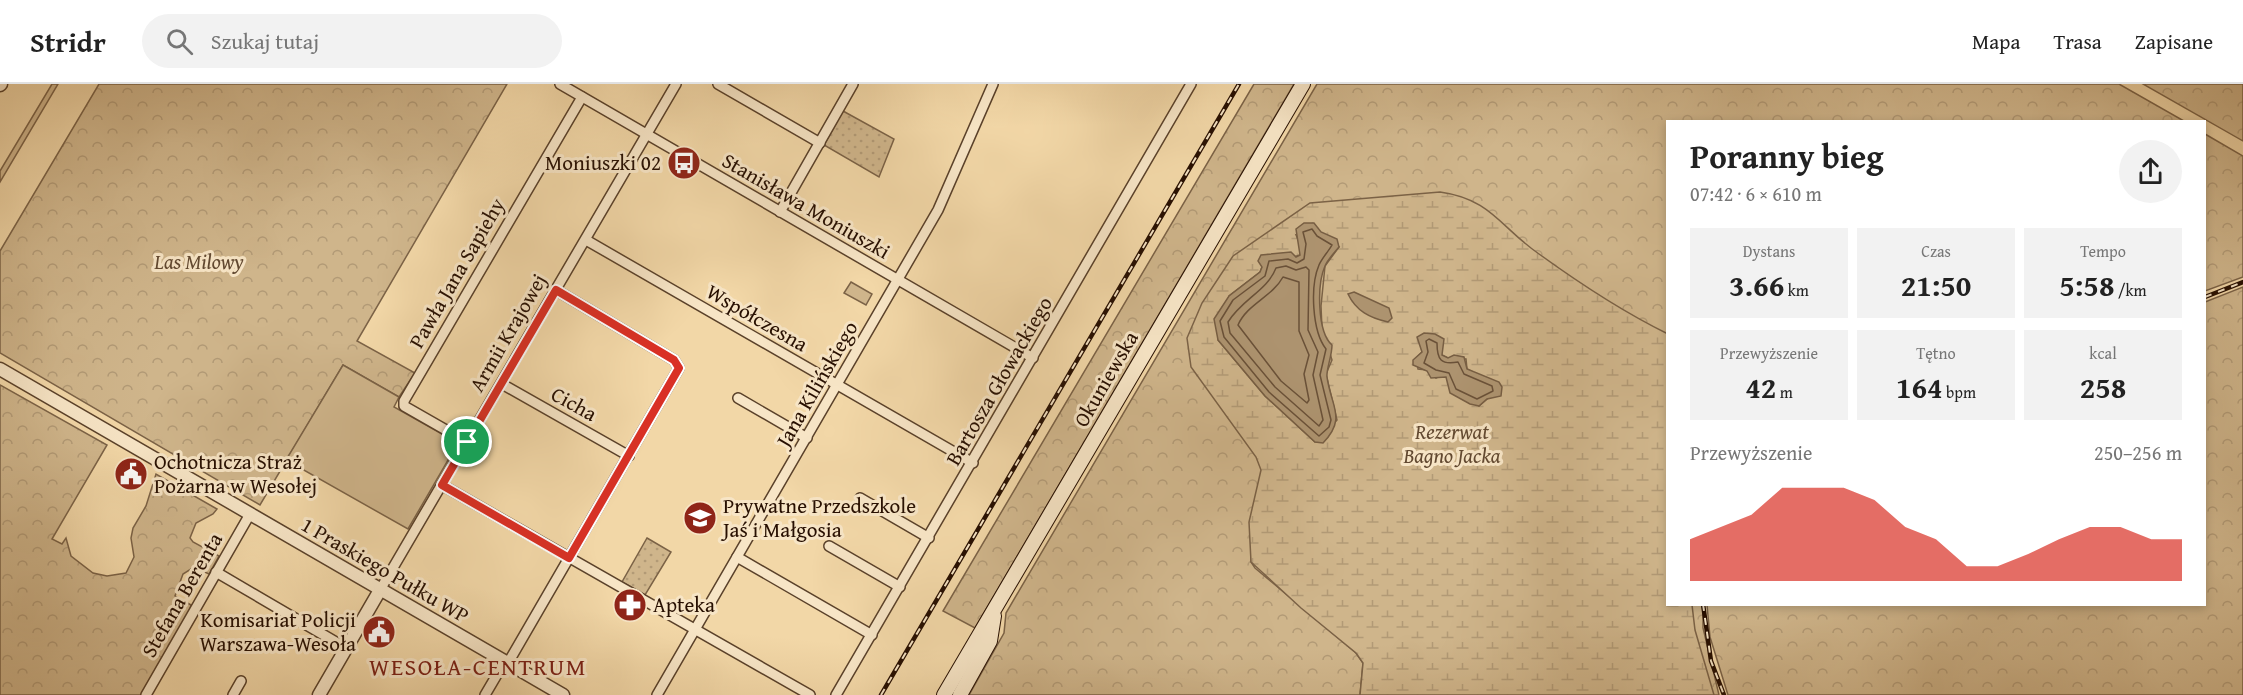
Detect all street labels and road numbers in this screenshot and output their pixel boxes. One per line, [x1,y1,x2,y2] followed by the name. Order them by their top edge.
[716,145,896,266] street label: Stanisława Moniuszki
[401,191,512,354] street label: Pawła Jana Sapiehy
[461,268,554,398] street label: Armii Krajowej
[701,276,814,359] street label: Współczesna
[937,290,1060,471] street label: Bartosza Głowackiego
[766,315,865,455] street label: Jana Kilińskiego
[1066,325,1146,432] street label: Okuniewska
[546,378,603,429] street label: Cicha
[295,509,475,630] street label: 1 Praskiego Pułku WP
[133,526,230,663] street label: Stefana Berenta

